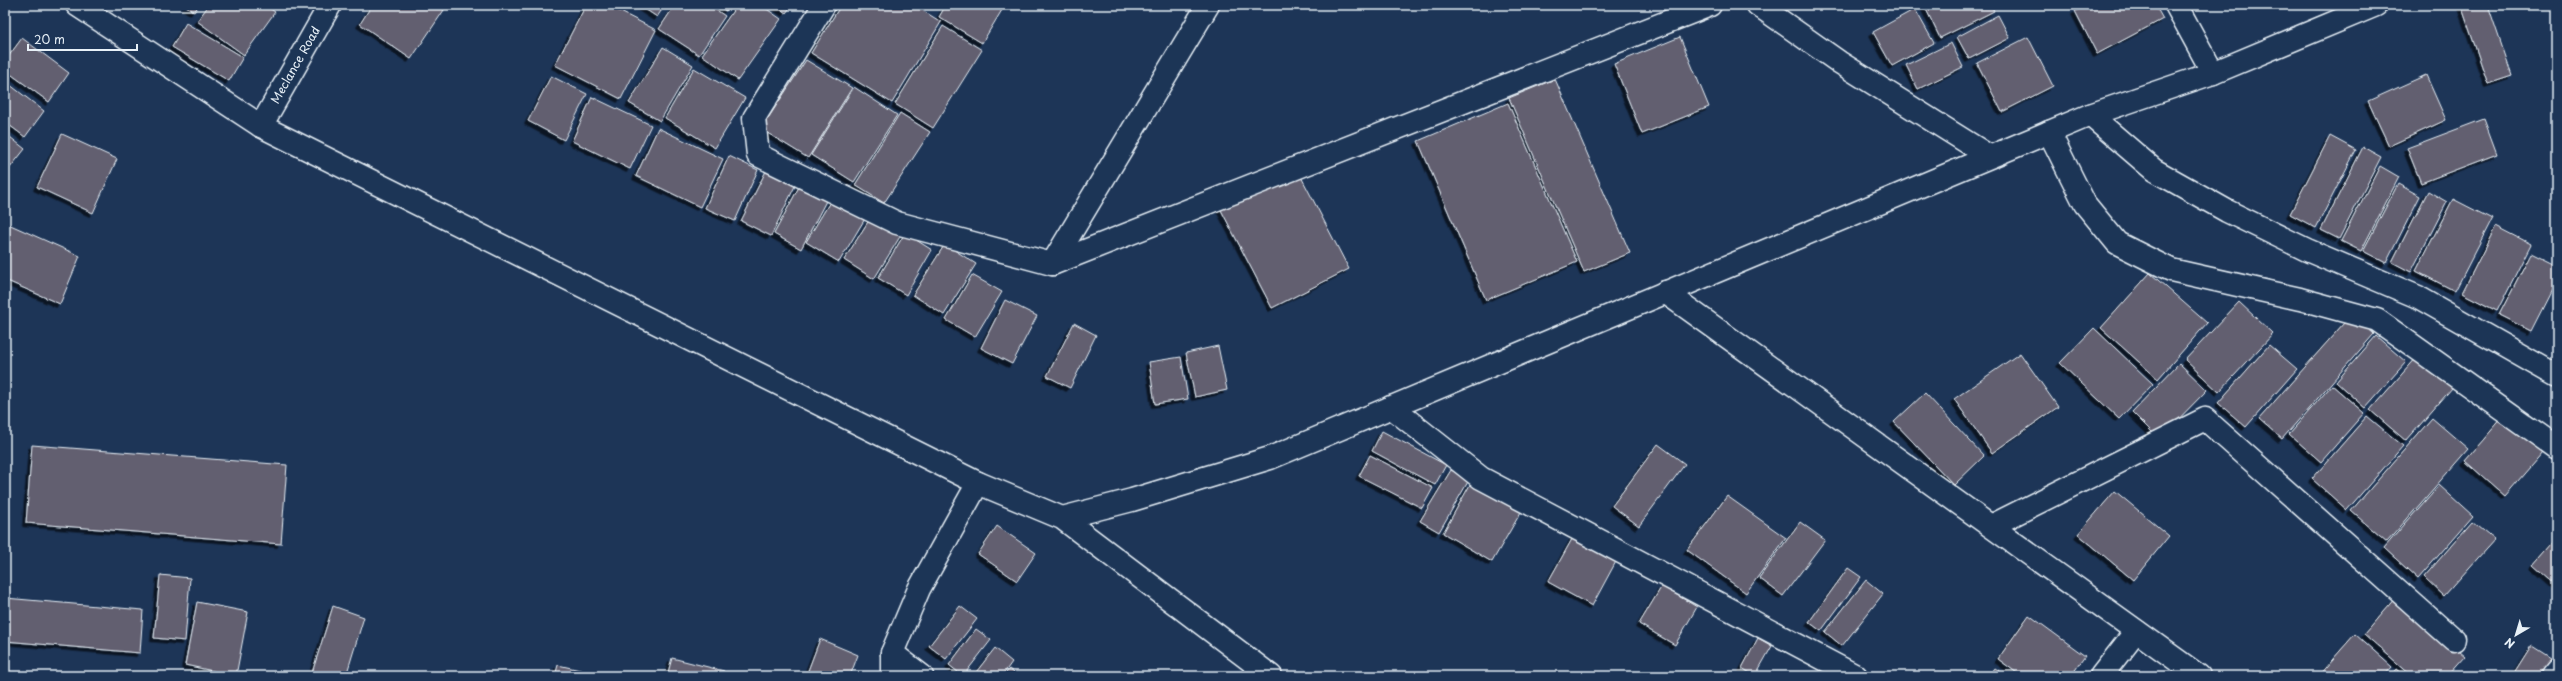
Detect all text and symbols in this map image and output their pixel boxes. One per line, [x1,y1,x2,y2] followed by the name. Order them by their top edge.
[266,23,324,107] street label: Meclance Road
[28,26,137,52] scale bar
[34,30,65,48] text: 20 m
[2496,615,2536,655] north arrow
[2501,634,2518,653] text: N

